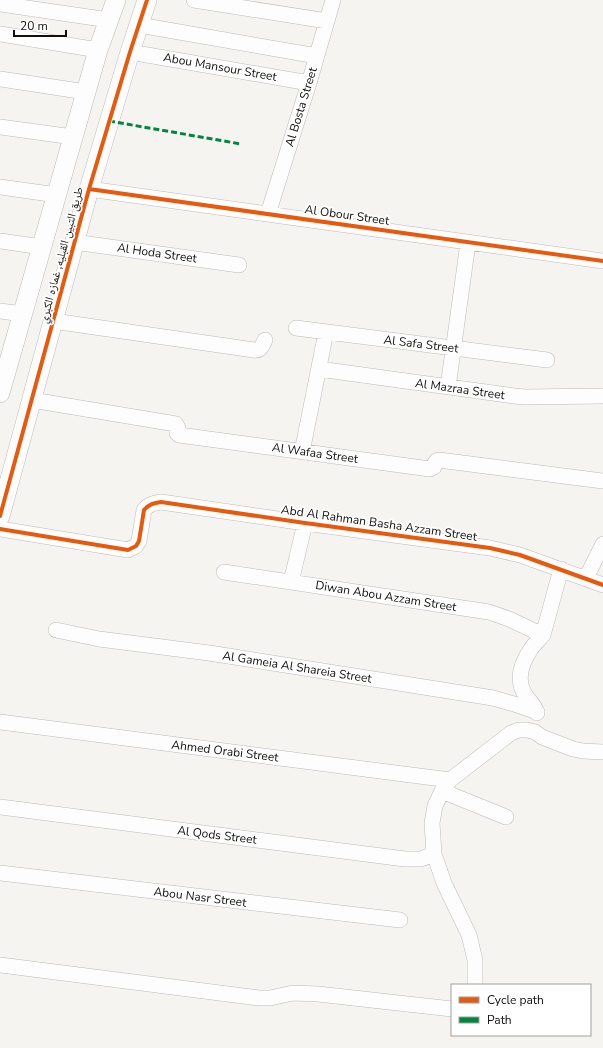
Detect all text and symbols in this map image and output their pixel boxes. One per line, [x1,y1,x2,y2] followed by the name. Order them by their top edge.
[14,12,66,38] scale bar
[20,18,48,34] text: 20 m
[162,49,279,85] street label: Abou Mansour Street
[281,65,321,149] street label: Al Bosta Street
[35,185,89,326] street label: طريق التبين القبليه, غمازه الكبري
[304,201,391,229] street label: Al Obour Street
[116,239,199,267] street label: Al Hoda Street
[383,331,460,357] street label: Al Safa Street
[414,375,507,403] street label: Al Mazraa Street
[271,439,360,467] street label: Al Wafaa Street
[280,501,479,545] street label: Abd Al Rahman Basha Azzam Street
[314,577,458,615] street label: Diwan Abou Azzam Street
[221,647,374,687] street label: Al Gameia Al Shareia Street
[171,736,280,766] street label: Ahmed Orabi Street
[176,822,258,848] street label: Al Qods Street
[153,883,248,911] street label: Abou Nasr Street
[451,984,591,1036] legend
[487,992,544,1008] text: Cycle path
[487,1012,512,1028] text: Path

